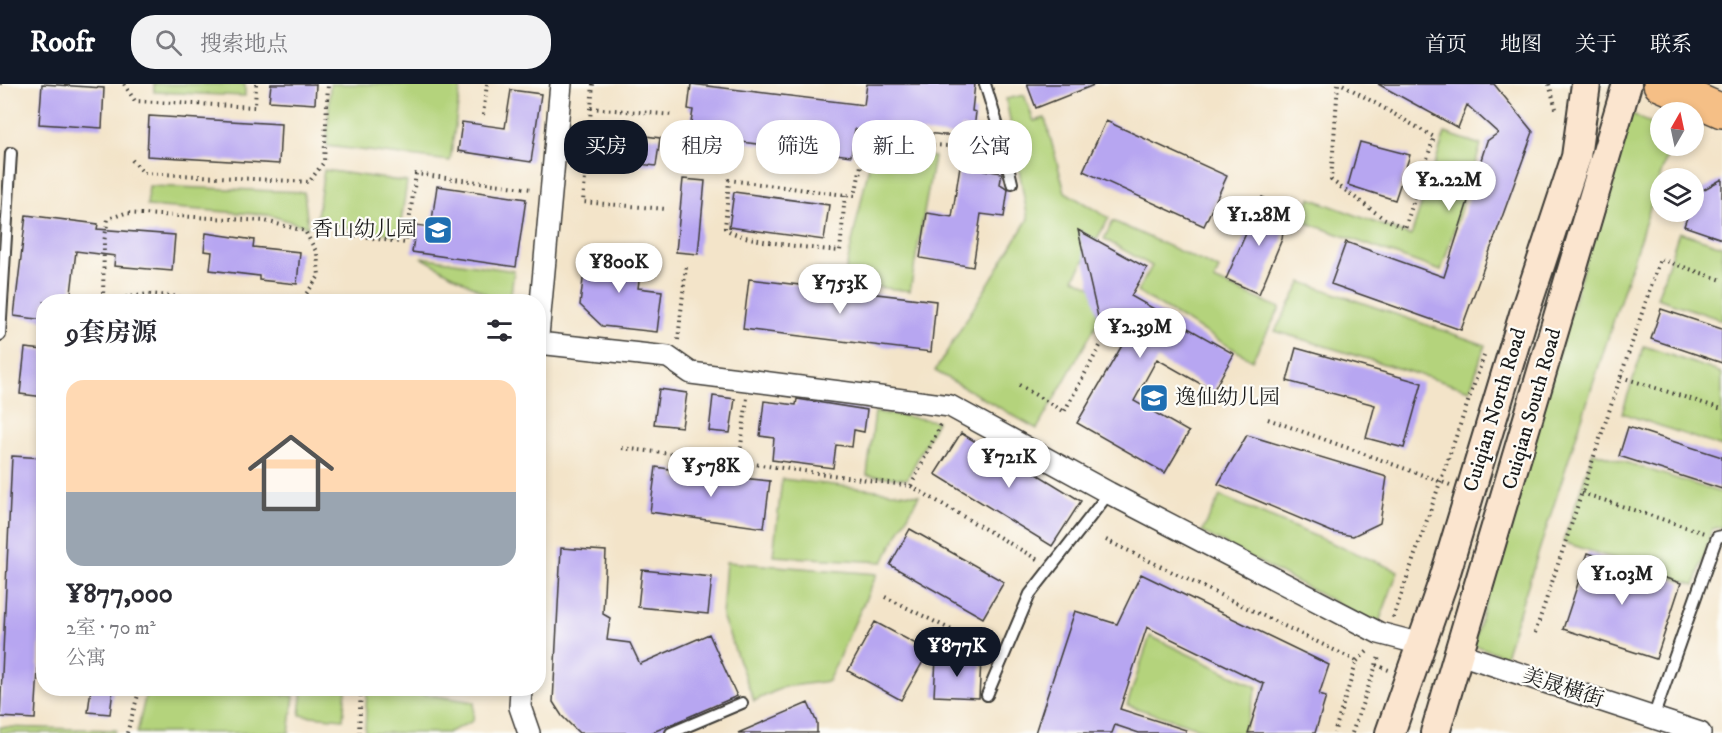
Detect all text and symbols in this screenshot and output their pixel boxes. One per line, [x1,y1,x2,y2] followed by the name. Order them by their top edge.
[131,15,551,69] search box
[30,25,95,60] text: Roofr
[152,26,185,59] icon: search
[200,31,288,58] text: 搜索地点
[1425,32,1467,58] text: 首页
[1500,32,1542,58] text: 地图
[1575,32,1617,58] text: 关于
[1650,32,1692,58] text: 联系
[1650,102,1704,156] north arrow
[1650,102,1704,222] map controls
[564,120,648,174] chip: 买房
[660,120,744,174] chip: 租房
[756,120,840,174] chip: 筛选
[852,120,936,174] chip: 新上
[948,120,1032,174] chip: 公寓
[1400,161,1498,212] pin: ¥2.22M
[1416,168,1482,193] text: ¥2.22M
[1650,168,1704,222] button: layers
[1210,196,1308,247] pin: ¥1.28M
[1227,203,1291,228] text: ¥1.28M
[422,214,454,246] school or university icon: 香山幼儿园
[312,217,417,243] place label: 香山幼儿园
[577,243,661,294] pin: ¥800K
[589,250,649,275] text: ¥800K
[798,264,882,315] pin: ¥753K
[812,271,868,296] text: ¥753K
[1091,308,1189,359] pin: ¥2.39M
[483,314,516,347] icon: filters
[1108,315,1172,340] text: ¥2.39M
[66,317,157,350] text: 9套房源
[1458,324,1532,495] street label: Cuiqian North Road
[1497,325,1568,493] street label: Cuiqian South Road
[1138,382,1170,414] school or university icon: 逸仙幼儿园
[1175,385,1280,411] place label: 逸仙幼儿园
[237,419,345,527] icon: home
[967,438,1051,489] pin: ¥721K
[981,445,1037,470] text: ¥721K
[669,447,753,498] pin: ¥578K
[682,454,740,479] text: ¥578K
[1573,555,1671,606] pin: ¥1.03M
[1591,562,1653,587] text: ¥1.03M
[66,578,173,611] text: ¥877,000
[66,616,156,641] text: 2室 · 70 m²
[915,627,999,678] pin: ¥877K
[928,634,986,659] text: ¥877K
[66,646,106,671] text: 公寓
[1519,663,1607,713] street label: 美晟橫街

